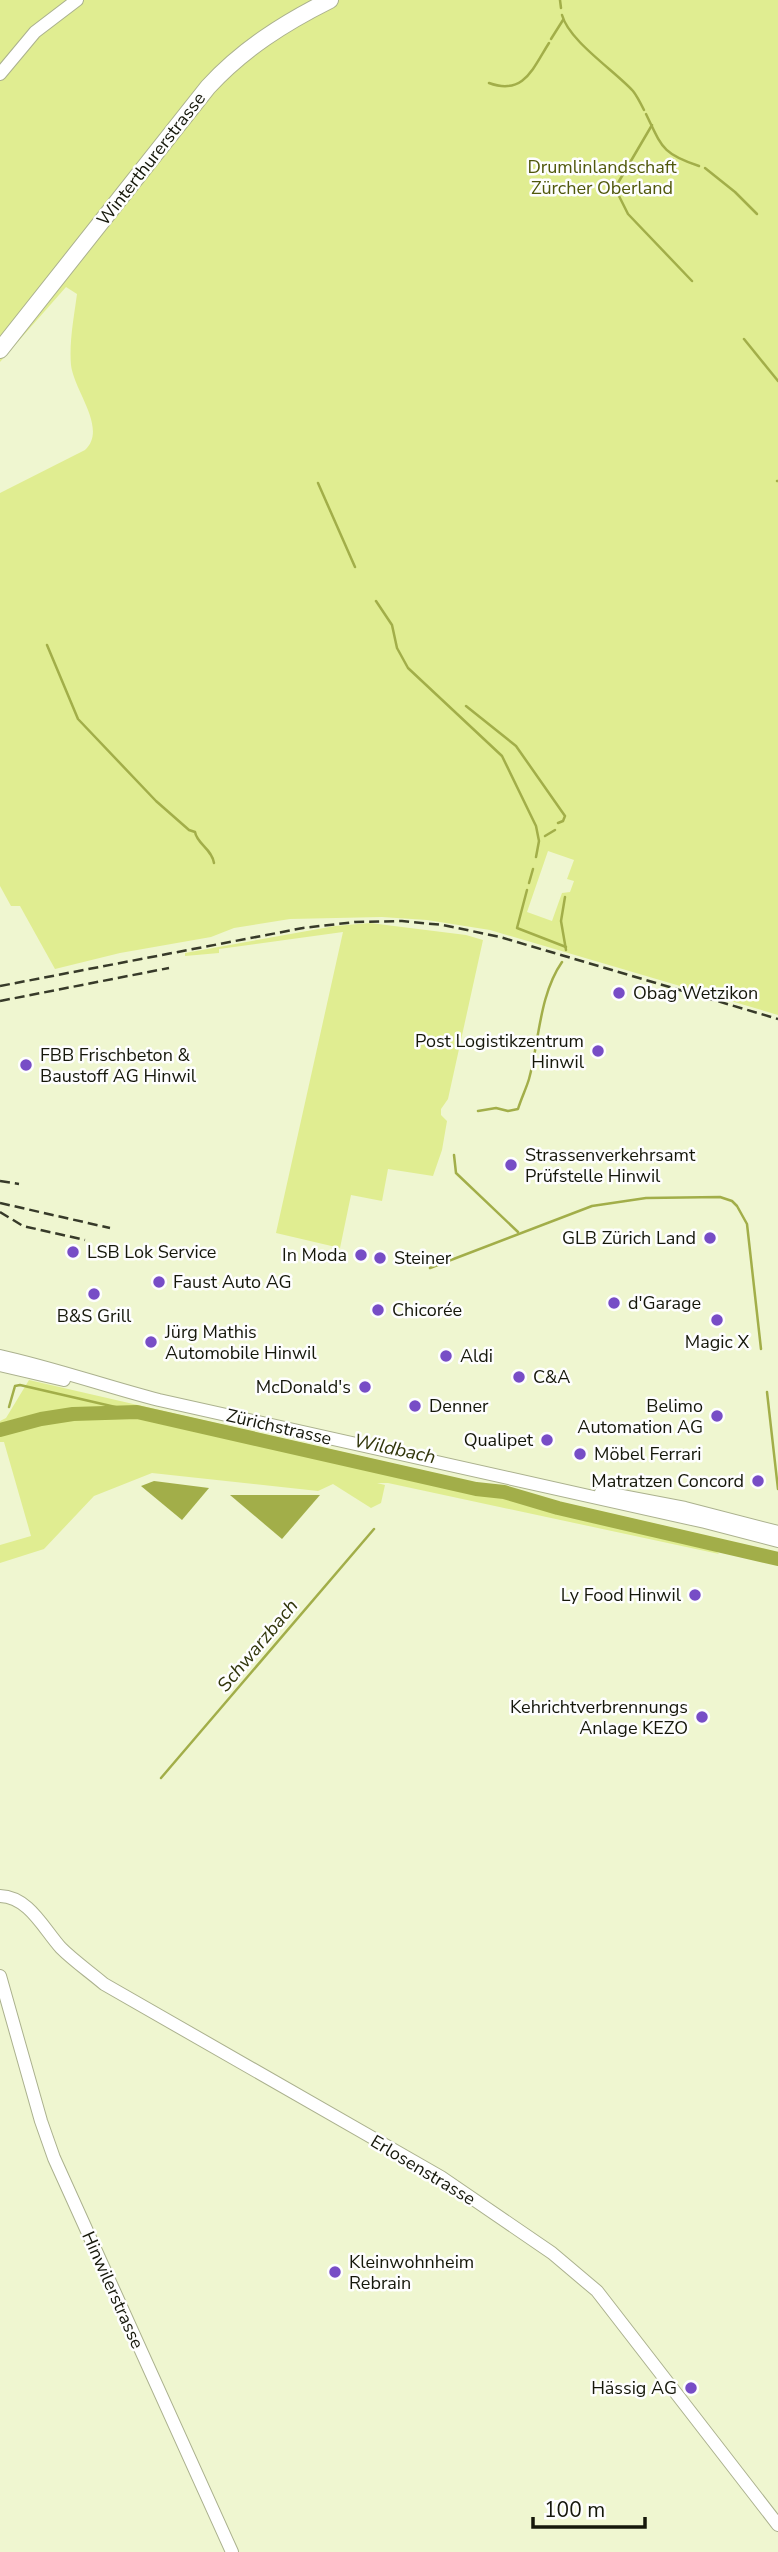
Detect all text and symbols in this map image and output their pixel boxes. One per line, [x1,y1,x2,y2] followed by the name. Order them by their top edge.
[91,87,211,231] street label: Winterthurerstrasse
[527,155,677,200] park label: Drumlinlandschaft Zürcher Oberland
[633,981,758,1005] place label: Obag Wetzikon
[611,985,627,1001] marker: Obag Wetzikon
[415,1029,585,1074] place label: Post Logistikzentrum Hinwil
[40,1043,197,1088] place label: FBB Frischbeton & Baustoff AG Hinwil
[590,1043,606,1059] marker: Post Logistikzentrum Hinwil
[18,1057,34,1073] marker: FBB Frischbeton & Baustoff AG Hinwil
[525,1143,696,1188] place label: Strassenverkehrsamt Prüfstelle Hinwil
[503,1157,519,1173] marker: Strassenverkehrsamt Prüfstelle Hinwil
[562,1226,696,1250] place label: GLB Zürich Land
[702,1230,718,1246] marker: GLB Zürich Land
[87,1240,216,1264] place label: LSB Lok Service
[282,1243,347,1267] place label: In Moda
[65,1244,81,1260] marker: LSB Lok Service
[394,1246,452,1270] place label: Steiner
[353,1247,369,1263] marker: In Moda
[372,1250,388,1266] marker: Steiner
[173,1270,292,1294] place label: Faust Auto AG
[151,1274,167,1290] marker: Faust Auto AG
[86,1286,102,1302] marker: B&S Grill
[628,1291,701,1315] place label: d'Garage
[606,1295,622,1311] marker: d'Garage
[392,1298,462,1322] place label: Chicorée
[370,1302,386,1318] marker: Chicorée
[57,1304,132,1328] place label: B&S Grill
[709,1312,725,1328] marker: Magic X
[164,1320,317,1365] place label: Jürg Mathis Automobile Hinwil
[685,1330,749,1354] place label: Magic X
[143,1334,159,1350] marker: Jürg Mathis Automobile Hinwil
[460,1344,493,1368] place label: Aldi
[438,1348,454,1364] marker: Aldi
[533,1365,570,1389] place label: C&A
[511,1369,527,1385] marker: C&A
[256,1375,351,1399] place label: McDonald's
[357,1379,373,1395] marker: McDonald's
[429,1394,489,1418] place label: Denner
[577,1394,703,1439] place label: Belimo Automation AG
[407,1398,423,1414] marker: Denner
[224,1403,334,1451] street label: Zürichstrasse
[709,1408,725,1424] marker: Belimo Automation AG
[352,1428,438,1470] water label: Wildbach
[464,1428,534,1452] place label: Qualipet
[539,1432,555,1448] marker: Qualipet
[594,1442,701,1466] place label: Möbel Ferrari
[572,1446,588,1462] marker: Möbel Ferrari
[591,1469,744,1493] place label: Matratzen Concord
[750,1473,766,1489] marker: Matratzen Concord
[561,1583,682,1607] place label: Ly Food Hinwil
[687,1587,703,1603] marker: Ly Food Hinwil
[211,1594,304,1697] water label: Schwarzbach
[510,1695,688,1740] place label: Kehrichtverbrennungs Anlage KEZO
[694,1709,710,1725] marker: Kehrichtverbrennungs Anlage KEZO
[366,2129,480,2211] street label: Erlosenstrasse
[76,2227,150,2353] street label: Hinwilerstrasse
[349,2250,474,2295] place label: Kleinwohnheim Rebrain
[327,2264,343,2280] marker: Kleinwohnheim Rebrain
[591,2376,677,2400] place label: Hässig AG
[683,2380,699,2396] marker: Hässig AG
[533,2486,645,2530] scale bar
[544,2496,605,2524] text: 100 m

